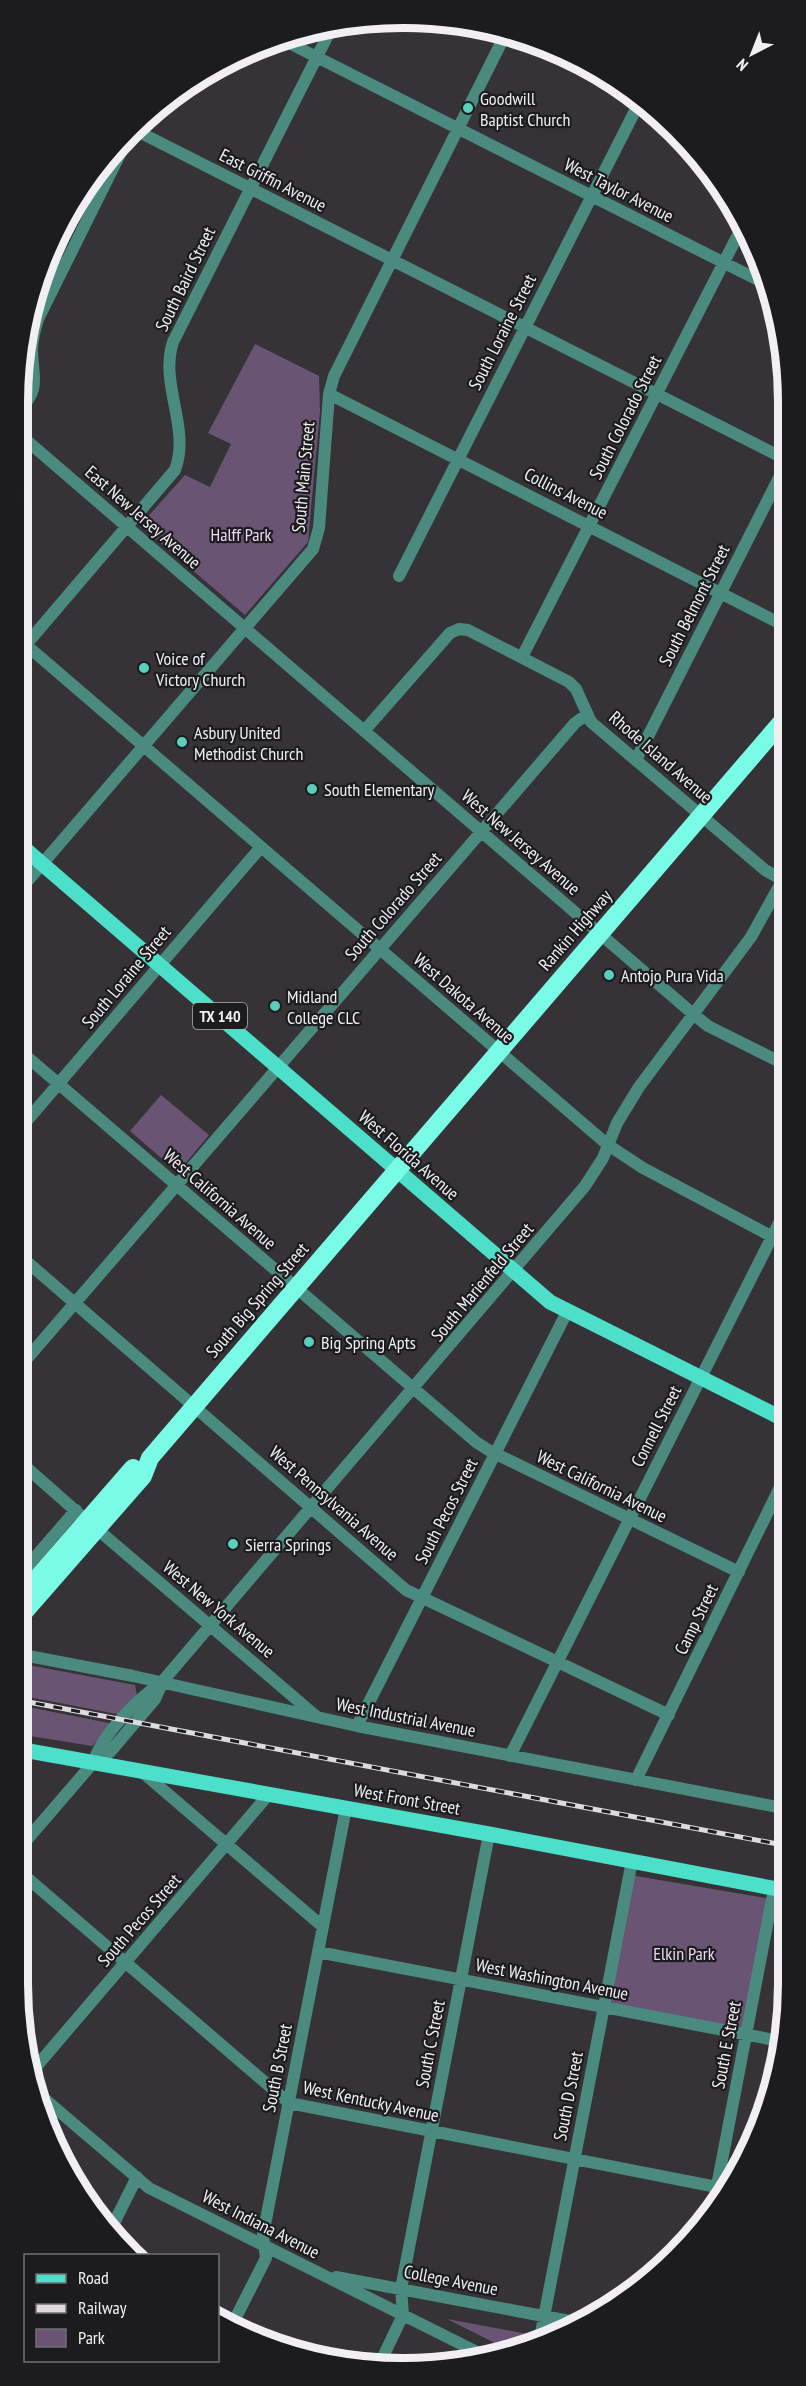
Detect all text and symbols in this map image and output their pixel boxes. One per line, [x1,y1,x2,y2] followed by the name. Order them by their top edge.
[722,24,782,84] north arrow
[732,55,752,75] text: N
[480,87,570,131] place label: Goodwill Baptist Church
[461,101,475,115] marker: Goodwill Baptist Church
[216,143,330,217] street label: East Griffin Avenue
[561,153,677,227] street label: West Taylor Avenue
[150,223,220,335] street label: South Baird Street
[463,270,541,394] street label: South Loraine Street
[584,351,666,483] street label: South Colorado Street
[287,420,319,534] street label: South Main Street
[80,460,206,574] street label: East New Jersey Avenue
[520,462,612,524] street label: Collins Avenue
[211,523,271,546] park label: Halff Park
[653,540,735,670] street label: South Belmont Street
[155,647,245,691] place label: Voice of Victory Church
[137,661,151,675] marker: Voice of Victory Church
[605,706,717,808] street label: Rhode Island Avenue
[194,721,303,765] place label: Asbury United Methodist Church
[175,735,189,749] marker: Asbury United Methodist Church
[324,778,434,801] place label: South Elementary
[305,782,319,796] marker: South Elementary
[457,784,585,900] street label: West New Jersey Avenue
[340,847,446,965] street label: South Colorado Street
[533,884,617,975] street label: Rankin Highway
[76,921,176,1033] street label: South Loraine Street
[409,948,519,1048] street label: West Dakota Avenue
[621,964,724,987] place label: Antojo Pura Vida
[602,968,616,982] marker: Antojo Pura Vida
[287,985,360,1029] place label: Midland College CLC
[268,999,282,1013] marker: Midland College CLC
[193,1003,247,1029] road number: TX 140
[354,1105,464,1205] street label: West Florida Avenue
[159,1144,281,1254] street label: West California Avenue
[426,1218,538,1346] street label: South Marienfeld Street
[201,1238,313,1362] street label: South Big Spring Street
[321,1331,416,1354] place label: Big Spring Apts
[302,1335,316,1349] marker: Big Spring Apts
[626,1381,686,1471] street label: Connell Street
[265,1441,403,1565] street label: West Pennsylvania Avenue
[533,1445,671,1527] street label: West California Avenue
[409,1454,483,1568] street label: South Pecos Street
[245,1533,331,1556] place label: Sierra Springs
[226,1537,240,1551] marker: Sierra Springs
[158,1555,280,1663] street label: West New York Avenue
[669,1580,723,1658] street label: Camp Street
[334,1692,478,1742] street label: West Industrial Avenue
[352,1778,462,1820] street label: West Front Street
[92,1869,186,1971] street label: South Pecos Street
[653,1942,715,1965] park label: Elkin Park
[474,1953,630,2005] street label: West Washington Avenue
[410,1998,450,2090] street label: South C Street
[706,1999,746,2091] street label: South E Street
[257,2022,297,2114] street label: South B Street
[548,2049,588,2143] street label: South D Street
[301,2075,441,2127] street label: West Kentucky Avenue
[198,2185,324,2263] street label: West Indiana Avenue
[24,2254,219,2362] legend
[402,2260,500,2300] street label: College Avenue
[78,2266,109,2289] text: Road
[78,2296,127,2319] text: Railway
[78,2326,105,2349] text: Park

